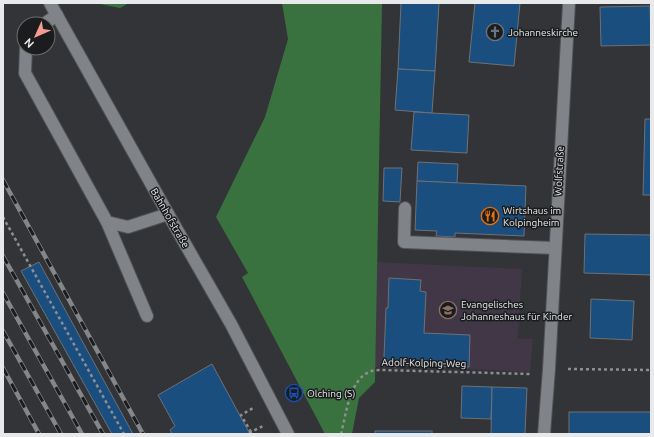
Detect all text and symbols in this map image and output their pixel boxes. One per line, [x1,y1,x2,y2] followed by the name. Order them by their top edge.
[16,16,56,56] north arrow
[485,22,505,42] church icon: Johanneskirche
[508,27,578,38] place label: Johanneskirche
[22,36,36,50] text: N
[552,146,566,196] street label: Wolfstraße
[148,186,192,250] street label: Bahnhofstraße
[503,205,561,228] place label: Wirtshaus im Kolpingheim
[480,206,500,226] restaurant icon: Wirtshaus im Kolpingheim
[461,299,572,322] place label: Evangelisches Johanneshaus für Kinder
[438,300,458,320] school or university icon: Evangelisches Johanneshaus für Kinder
[382,357,466,369] street label: Adolf-Kolping-Weg
[284,383,304,403] bus stop icon: Olching (S)
[307,388,355,399] place label: Olching (S)

